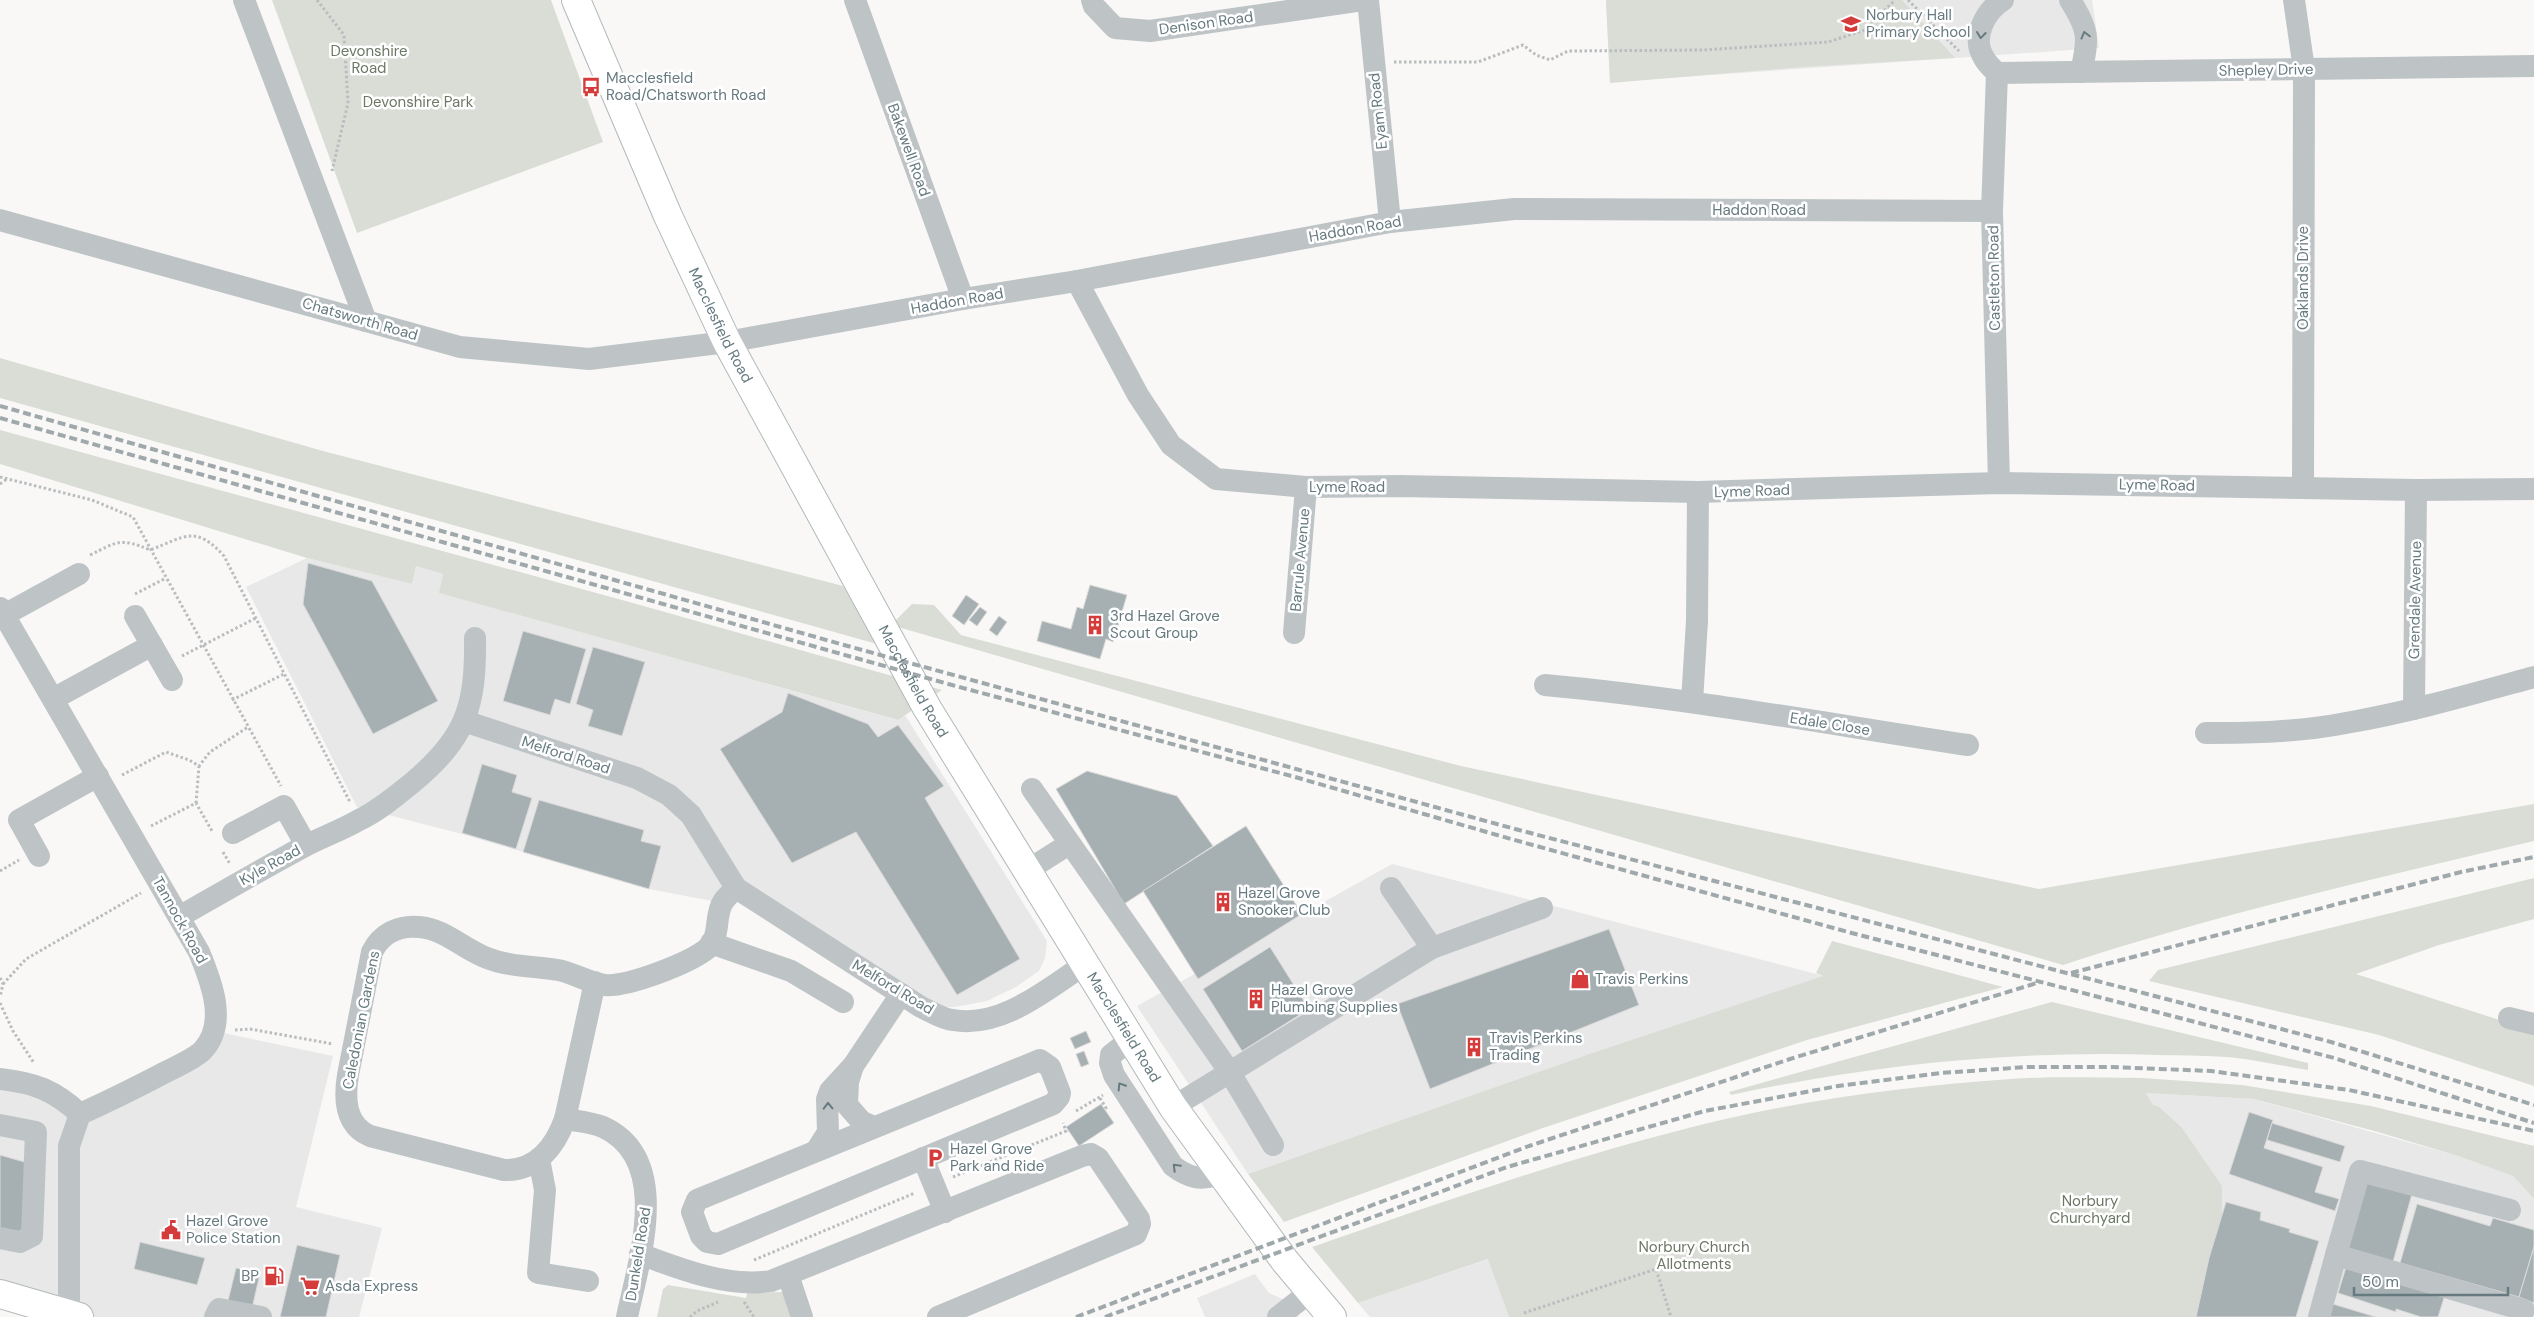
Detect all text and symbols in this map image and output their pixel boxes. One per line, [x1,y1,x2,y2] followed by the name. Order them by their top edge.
[1866,5,1970,42] place label: Norbury Hall Primary School
[1158,6,1254,40] street label: Denison Road
[1840,13,1862,35] school or university icon: Norbury Hall Primary School
[2081,31,2091,39] one-way arrow
[1976,32,1987,40] one-way arrow
[330,41,408,78] park label: Devonshire Road
[2219,59,2313,81] street label: Shepley Drive
[606,68,766,105] place label: Macclesfield Road/Chatsworth Road
[1364,72,1392,150] street label: Eyam Road
[580,76,602,98] bus stop icon: Macclesfield Road/Chatsworth Road
[363,92,474,112] park label: Devonshire Park
[883,101,935,199] street label: Bakewell Road
[1712,200,1806,220] street label: Haddon Road
[1307,211,1403,247] street label: Haddon Road
[1983,225,2005,331] street label: Castleton Road
[2293,226,2313,330] street label: Oaklands Drive
[684,264,757,386] street label: Macclesfield Road
[909,283,1005,319] street label: Haddon Road
[300,293,420,345] street label: Chatsworth Road
[2119,474,2195,496] street label: Lyme Road
[1309,477,1385,497] street label: Lyme Road
[1714,480,1790,502] street label: Lyme Road
[1286,507,1314,613] street label: Barrule Avenue
[2404,541,2426,659] street label: Grendale Avenue
[1110,606,1220,643] place label: 3rd Hazel Grove Scout Group
[1084,614,1106,636] building icon: 3rd Hazel Grove Scout Group
[874,622,953,741] street label: Macclesfield Road
[1788,708,1872,740] street label: Edale Close
[519,731,613,779] street label: Melford Road
[236,840,304,890] street label: Kyle Road
[148,873,212,967] street label: Tannock Road
[1238,883,1330,920] place label: Hazel Grove Snooker Club
[1212,891,1234,913] building icon: Hazel Grove Snooker Club
[338,949,384,1091] street label: Caledonian Gardens
[849,955,937,1019] street label: Melford Road
[1082,968,1165,1086] street label: Macclesfield Road
[1569,968,1591,990] shop icon: Travis Perkins
[1595,969,1689,989] place label: Travis Perkins
[1271,980,1398,1017] place label: Hazel Grove Plumbing Supplies
[1245,988,1267,1010] building icon: Hazel Grove Plumbing Supplies
[1489,1028,1583,1065] place label: Travis Perkins Trading
[1463,1036,1485,1058] building icon: Travis Perkins Trading
[1118,1082,1127,1092] one-way arrow
[822,1102,833,1110] one-way arrow
[950,1139,1044,1176] place label: Hazel Grove Park and Ride
[924,1147,946,1169] parking icon: Hazel Grove Park and Ride
[1173,1164,1182,1173] one-way arrow
[2050,1191,2130,1228] park label: Norbury Churchyard
[621,1206,655,1302] street label: Dunkeld Road
[186,1211,281,1248] place label: Hazel Grove Police Station
[160,1219,182,1241] public building icon: Hazel Grove Police Station
[1638,1237,1750,1274] park label: Norbury Church Allotments
[2354,1264,2508,1296] scale bar
[263,1265,285,1287] fuel station icon: BP
[241,1266,259,1286] place label: BP
[2362,1272,2399,1292] text: 50 m
[299,1275,321,1297] supermarket icon: Asda Express
[325,1276,418,1296] place label: Asda Express

